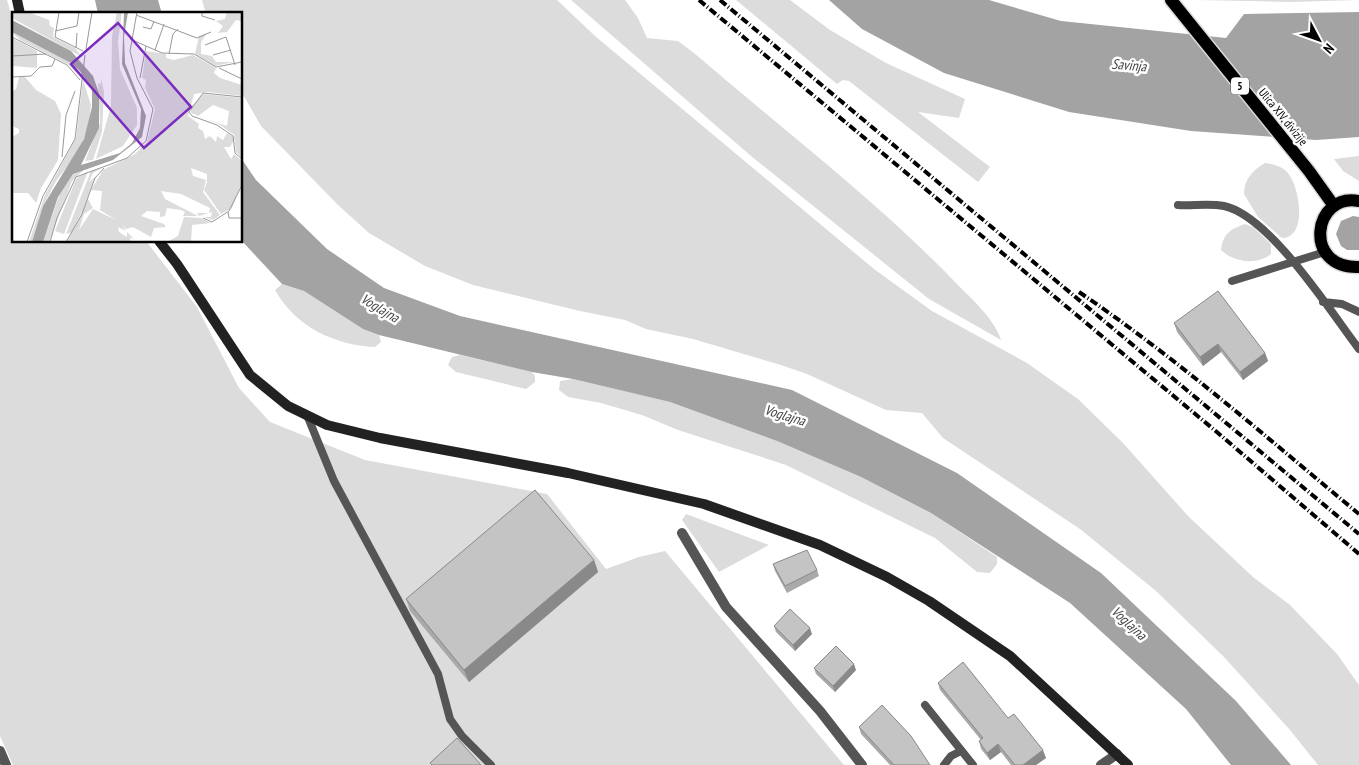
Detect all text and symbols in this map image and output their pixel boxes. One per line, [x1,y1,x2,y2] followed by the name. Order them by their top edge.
[12,12,242,242] inset map
[1294,15,1344,65] north arrow
[1320,40,1338,57] text: N
[1111,55,1149,76] water label: Savinja
[1231,78,1249,94] road number: 5
[1256,85,1311,149] street label: Ulica XIV. divizije
[358,290,404,327] water label: Voglajna
[763,400,809,430] water label: Voglajna
[1108,602,1151,645] water label: Voglajna

